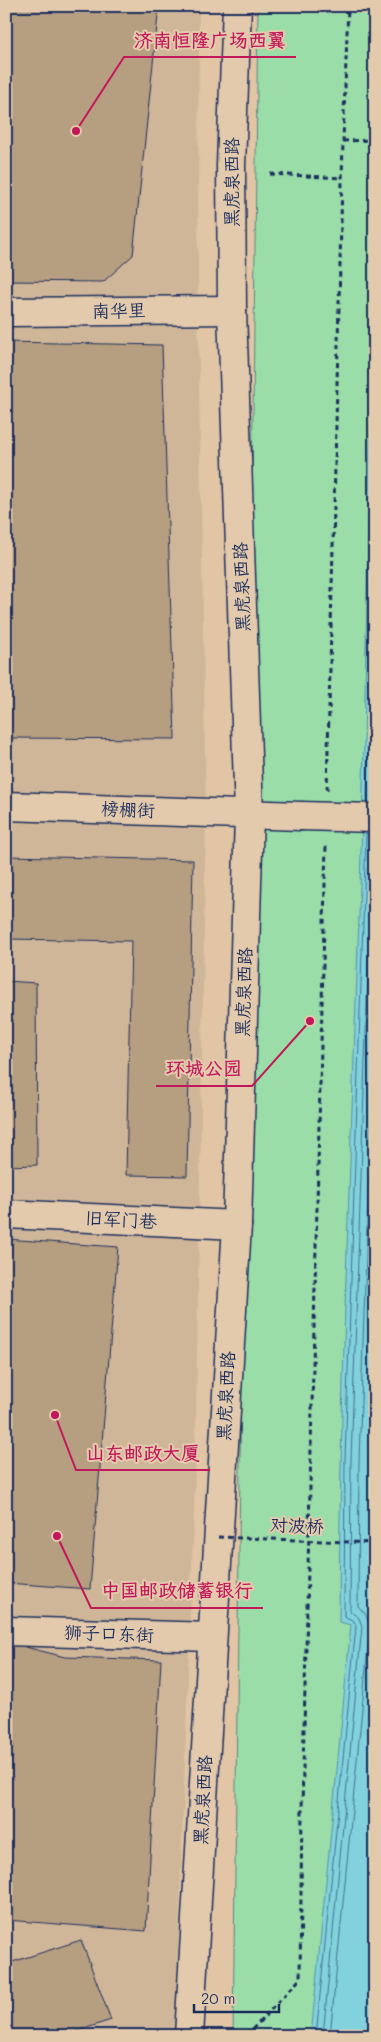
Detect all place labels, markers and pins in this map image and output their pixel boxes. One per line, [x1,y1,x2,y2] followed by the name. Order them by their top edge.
[124,23,296,57] callout: 济南恒隆广场西翼
[156,1052,252,1086] callout: 环城公园
[76,1436,210,1470] callout: 山东邮政大厦
[91,1574,263,1608] callout: 中国邮政储蓄银行

